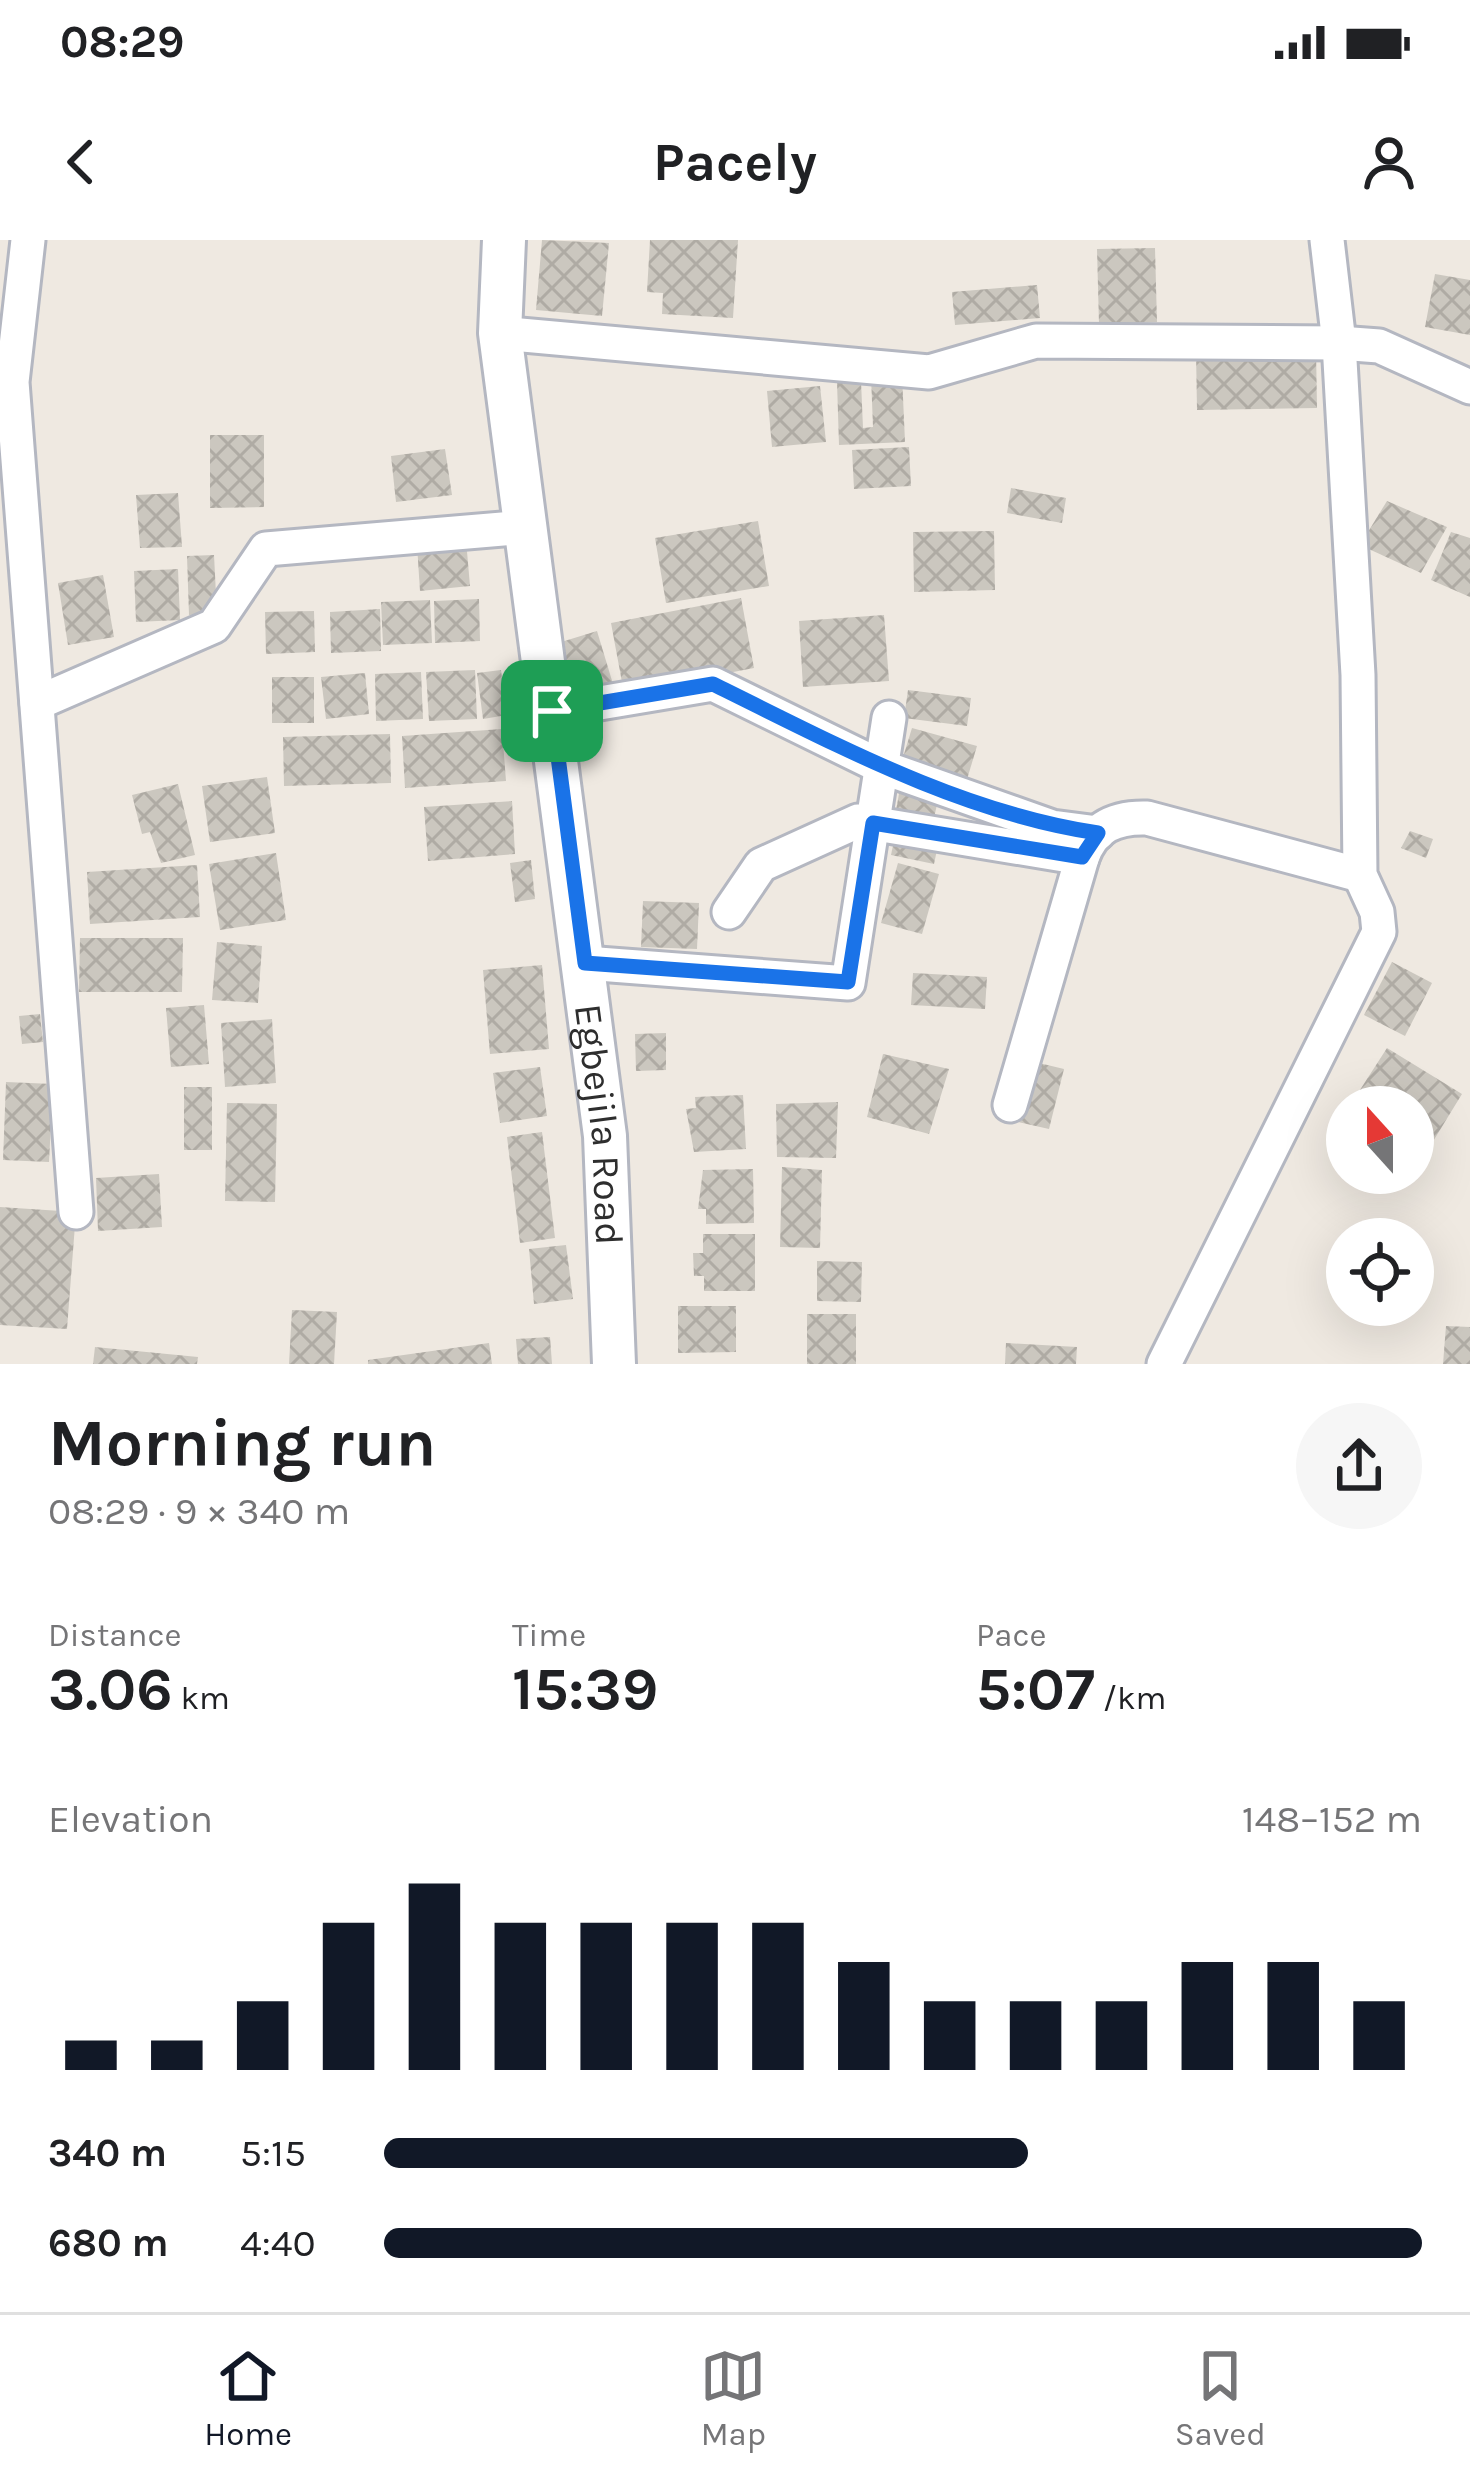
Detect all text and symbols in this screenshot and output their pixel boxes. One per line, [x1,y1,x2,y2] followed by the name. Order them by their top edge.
[60,16,184,68] text: 08:29
[48,129,114,195] icon: back
[1356,129,1422,195] icon: person
[653,130,817,194] text: Pacely
[501,660,603,762] pin
[519,678,585,744] icon: arrive
[565,1001,632,1246] street label: Egbejila Road
[1326,1086,1434,1194] north arrow
[1326,1086,1434,1326] map controls
[1326,1218,1434,1326] button: locate
[1296,1403,1422,1529] button: share
[48,1404,436,1482] text: Morning run
[48,1488,350,1534] text: 08:29 · 9 × 340 m
[48,1616,181,1654] text: Distance
[512,1616,586,1654] text: Time
[976,1616,1046,1654] text: Pace
[48,1654,173,1724] text: 3.06
[512,1654,658,1724] text: 15:39
[976,1654,1095,1724] text: 5:07
[173,1679,230,1717] text: km
[1095,1679,1166,1717] text: /km
[48,1796,213,1842] text: Elevation
[1242,1796,1422,1842] text: 148–152 m
[48,2130,167,2176] text: 340 m
[240,2130,306,2176] text: 5:15
[48,2220,168,2266] text: 680 m
[240,2220,316,2266] text: 4:40
[204,2343,292,2453] tab: Home
[700,2343,766,2453] tab: Map
[1175,2343,1266,2453] tab: Saved

